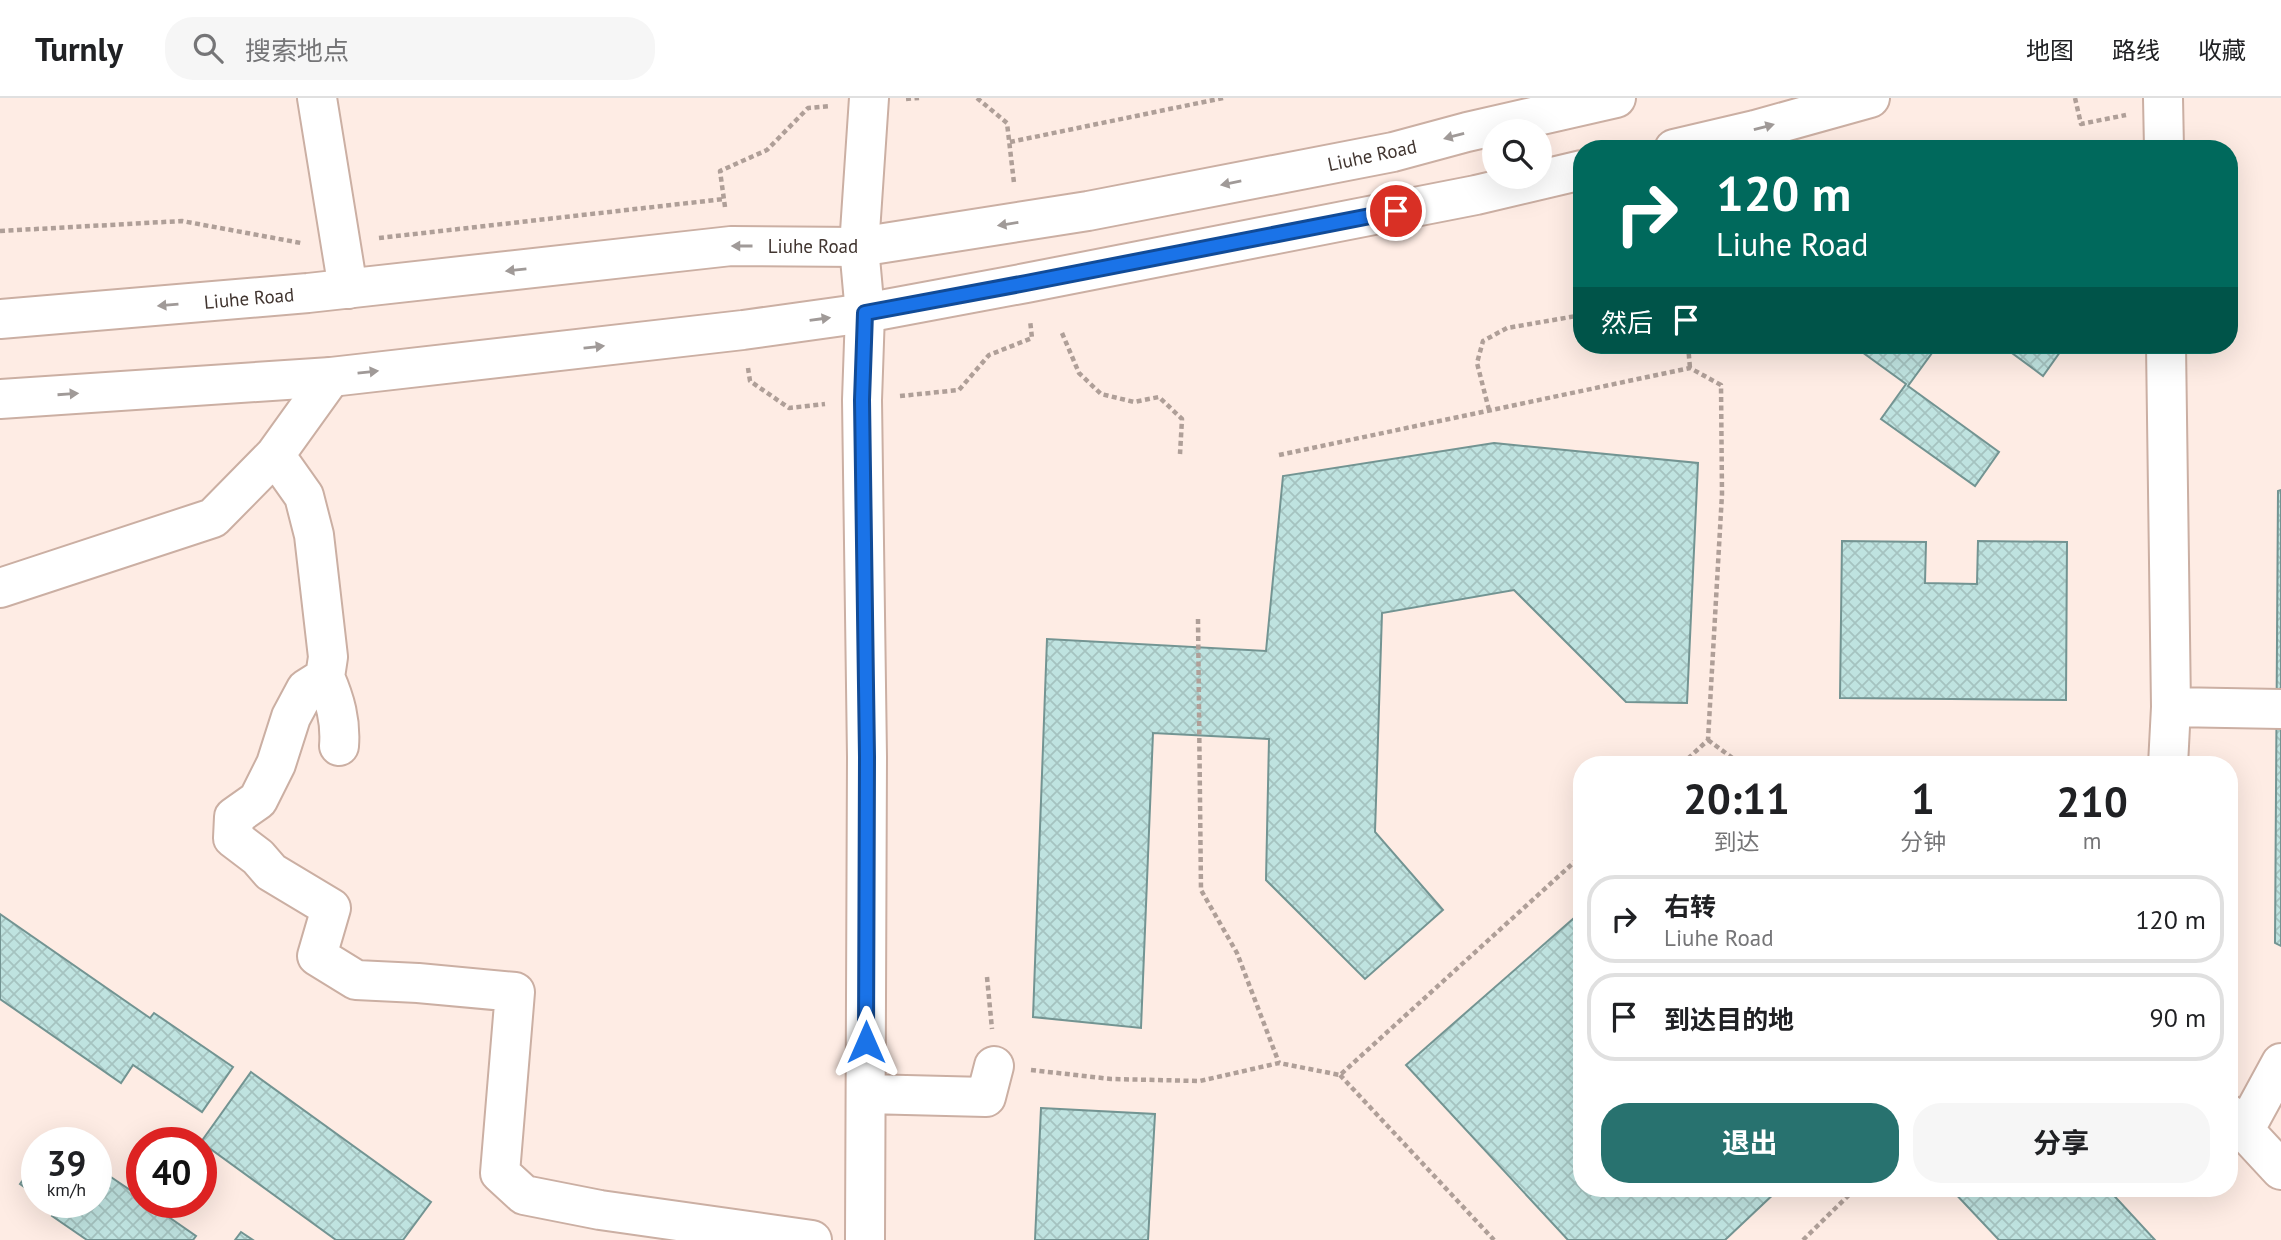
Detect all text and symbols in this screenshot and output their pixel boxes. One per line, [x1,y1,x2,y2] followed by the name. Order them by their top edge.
[165,17,655,80] search box
[35,27,123,70] text: Turnly
[189,29,227,67] icon: search
[245,34,349,67] text: 搜索地点
[2026,35,2074,66] text: 地图
[2112,35,2160,66] text: 路线
[2198,35,2246,66] text: 收藏
[1482,119,1552,189] map controls
[1482,119,1552,189] button: search
[1753,121,1775,132] one-way arrow
[1443,131,1465,142] one-way arrow
[1325,134,1419,176] street label: Liuhe Road
[1716,161,1851,225] text: 120 m
[1601,168,1692,259] icon: right
[1220,178,1242,189] one-way arrow
[1366,181,1426,241] pin
[1377,192,1415,230] icon: arrive
[996,219,1018,230] one-way arrow
[1716,223,1868,265] text: Liuhe Road
[768,234,858,258] street label: Liuhe Road
[731,241,753,252] one-way arrow
[505,265,527,276] one-way arrow
[203,282,295,314] street label: Liuhe Road
[156,300,178,311] one-way arrow
[1667,301,1705,339] icon: arrive
[1601,306,1653,339] text: 然后
[809,313,831,324] one-way arrow
[583,341,605,352] one-way arrow
[357,367,379,378] one-way arrow
[57,388,79,399] one-way arrow
[1683,771,1790,826] text: 20:11
[1911,771,1935,826] text: 1
[2056,774,2128,829] text: 210
[2083,826,2101,855] text: m
[1714,827,1760,856] text: 到达
[1900,827,1946,856] text: 分钟
[1664,890,1716,923] text: 右转
[1605,900,1643,938] icon: right
[2135,903,2206,936] text: 120 m
[1664,923,1774,952] text: Liuhe Road
[1605,998,1643,1036] icon: arrive
[2150,1001,2206,1034] text: 90 m
[1664,1003,1794,1036] text: 到达目的地
[829,1005,903,1079] position arrow
[1601,1103,1899,1183] button: 退出
[1913,1103,2210,1183] button: 分享
[126,1127,217,1218] speed limit sign: 40
[47,1140,86,1186] text: 39
[47,1178,86,1201] text: km/h

